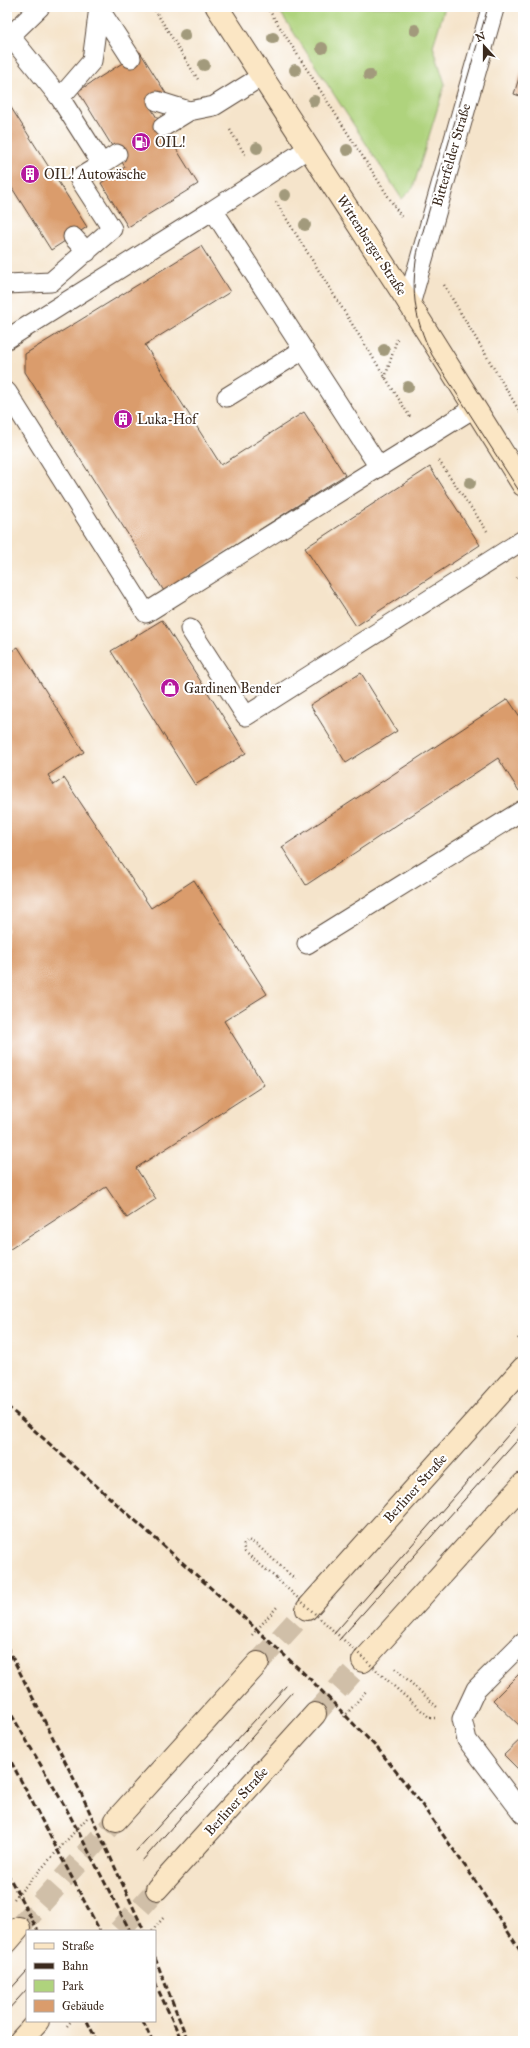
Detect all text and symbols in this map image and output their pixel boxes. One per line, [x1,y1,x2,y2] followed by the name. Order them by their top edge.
[464,26,504,66] north arrow
[474,29,488,45] text: N
[429,101,474,209] street label: Bitterfelder Straße
[130,131,152,153] fuel station icon: OIL!
[155,134,186,151] place label: OIL!
[19,163,41,185] building icon: OIL! Autowäsche
[44,166,146,183] place label: OIL! Autowäsche
[333,192,410,299] street label: Wittenberger Straße
[112,408,134,430] building icon: Luka-Hof
[137,411,199,428] place label: Luka-Hof
[159,677,181,699] shop icon: Gardinen Bender
[184,680,282,697] place label: Gardinen Bender
[380,1450,451,1526] street label: Berliner Straße
[201,1763,272,1839] street label: Berliner Straße
[26,1930,156,2022] legend
[62,1939,94,1953] text: Straße
[62,1959,89,1973] text: Bahn
[62,1979,84,1993] text: Park
[62,1999,104,2013] text: Gebäude

